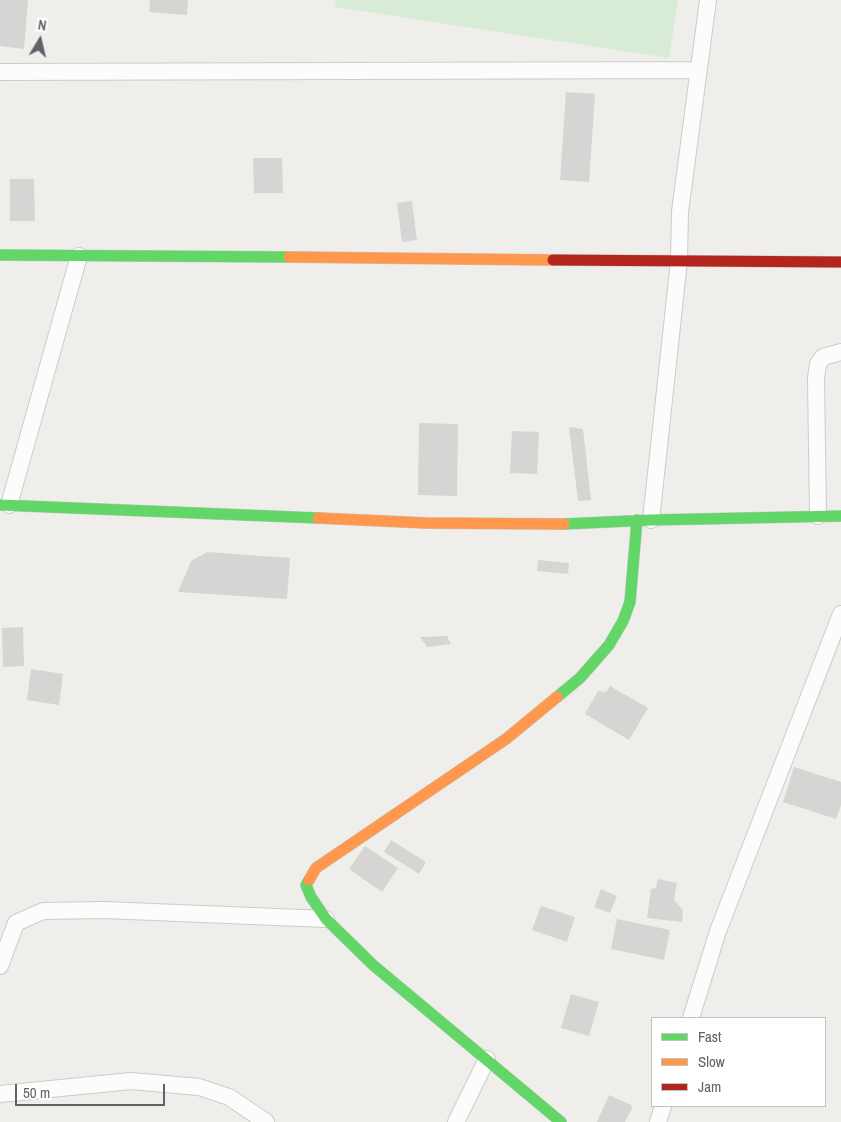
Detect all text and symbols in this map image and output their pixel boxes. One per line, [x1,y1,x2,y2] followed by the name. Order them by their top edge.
[15,15,65,65] north arrow
[37,16,48,35] text: N
[651,1017,826,1107] legend
[698,1026,721,1047] text: Fast
[698,1051,725,1072] text: Slow
[18,1074,168,1106] scale bar
[698,1076,721,1097] text: Jam
[23,1082,50,1103] text: 50 m

